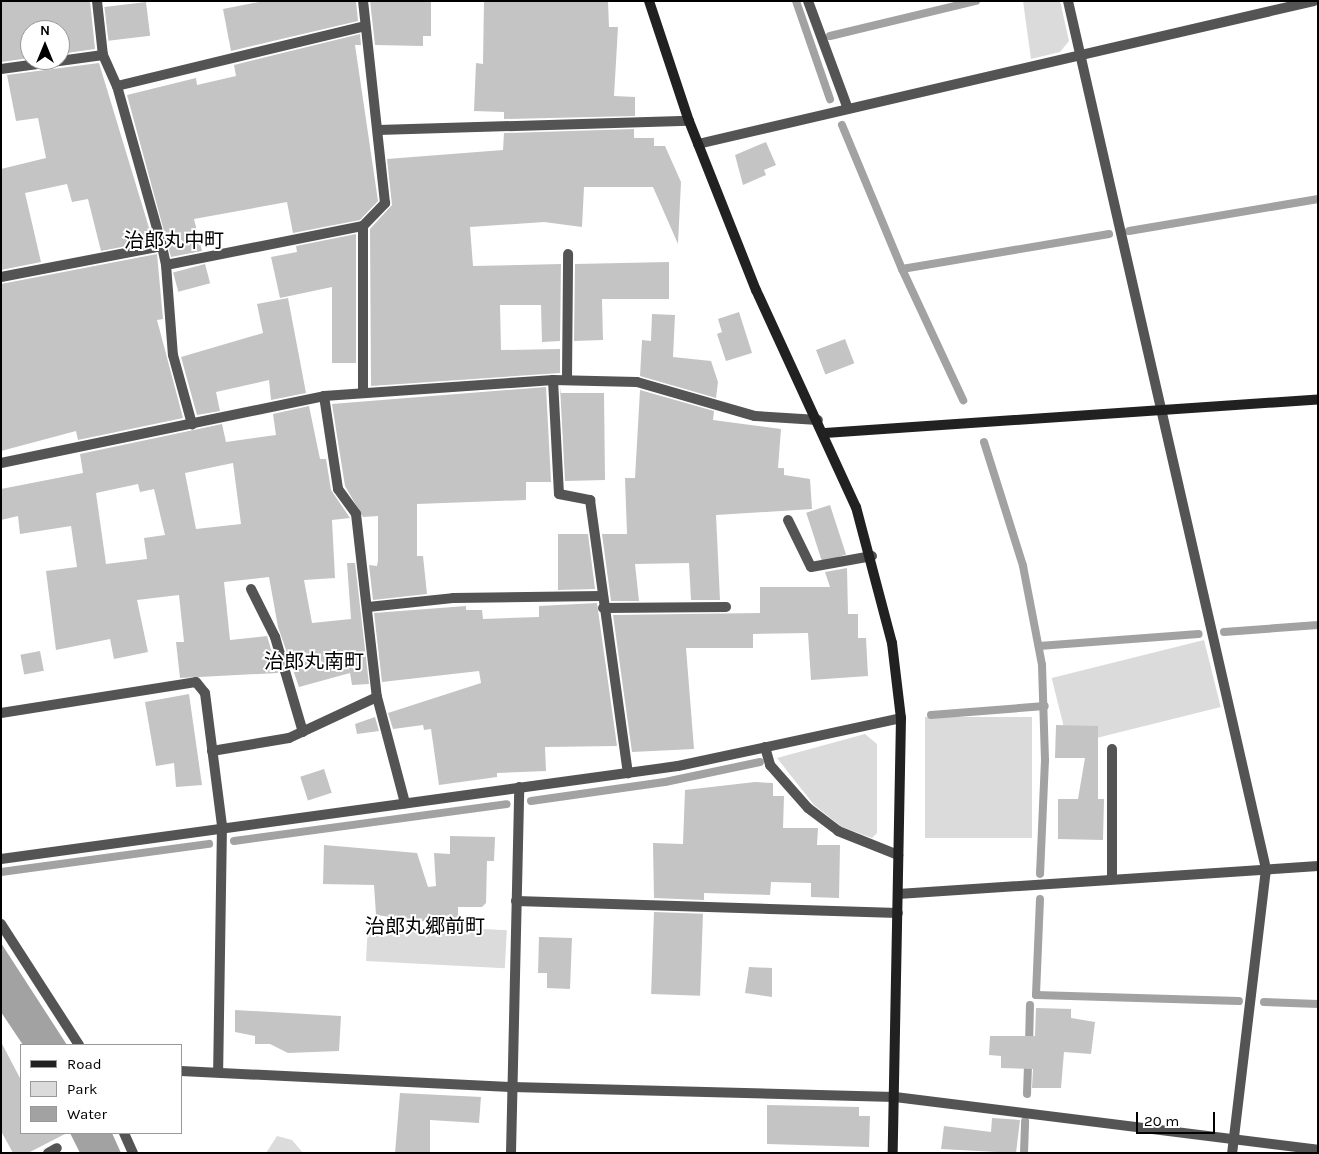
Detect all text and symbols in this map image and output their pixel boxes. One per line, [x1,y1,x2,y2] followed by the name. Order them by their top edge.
[20,20,70,70] north arrow
[40,22,50,39] text: N
[124,228,224,252] district label: 治郎丸中町
[264,649,364,673] district label: 治郎丸南町
[365,914,485,938] district label: 治郎丸郷前町
[20,1044,182,1134] legend
[67,1055,102,1073] text: Road
[67,1080,97,1098] text: Park
[1139,1102,1218,1134] scale bar
[67,1105,107,1123] text: Water
[1144,1112,1179,1130] text: 20 m

